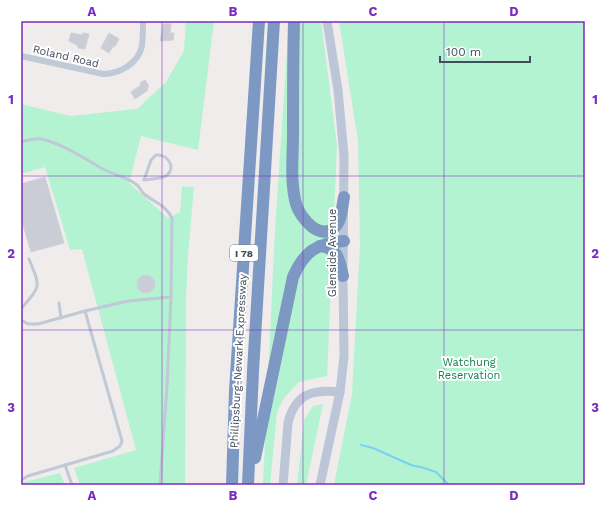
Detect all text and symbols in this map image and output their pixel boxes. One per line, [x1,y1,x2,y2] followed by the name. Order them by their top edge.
[88,4,97,19] text: A
[229,4,238,19] text: B
[369,4,378,19] text: C
[509,4,519,19] text: D
[440,38,530,64] scale bar
[31,43,100,70] street label: Roland Road
[446,45,481,59] text: 100 m
[8,92,14,107] text: 1
[592,92,598,107] text: 1
[326,209,339,297] street label: Glenside Avenue
[230,245,258,261] road number: I 78
[7,246,15,261] text: 2
[591,246,599,261] text: 2
[227,273,250,448] street label: Phillipsburg-Newark Expressway
[438,356,500,382] park label: Watchung Reservation
[7,400,15,415] text: 3
[591,400,599,415] text: 3
[88,488,97,503] text: A
[229,488,238,503] text: B
[369,488,378,503] text: C
[509,488,519,503] text: D

